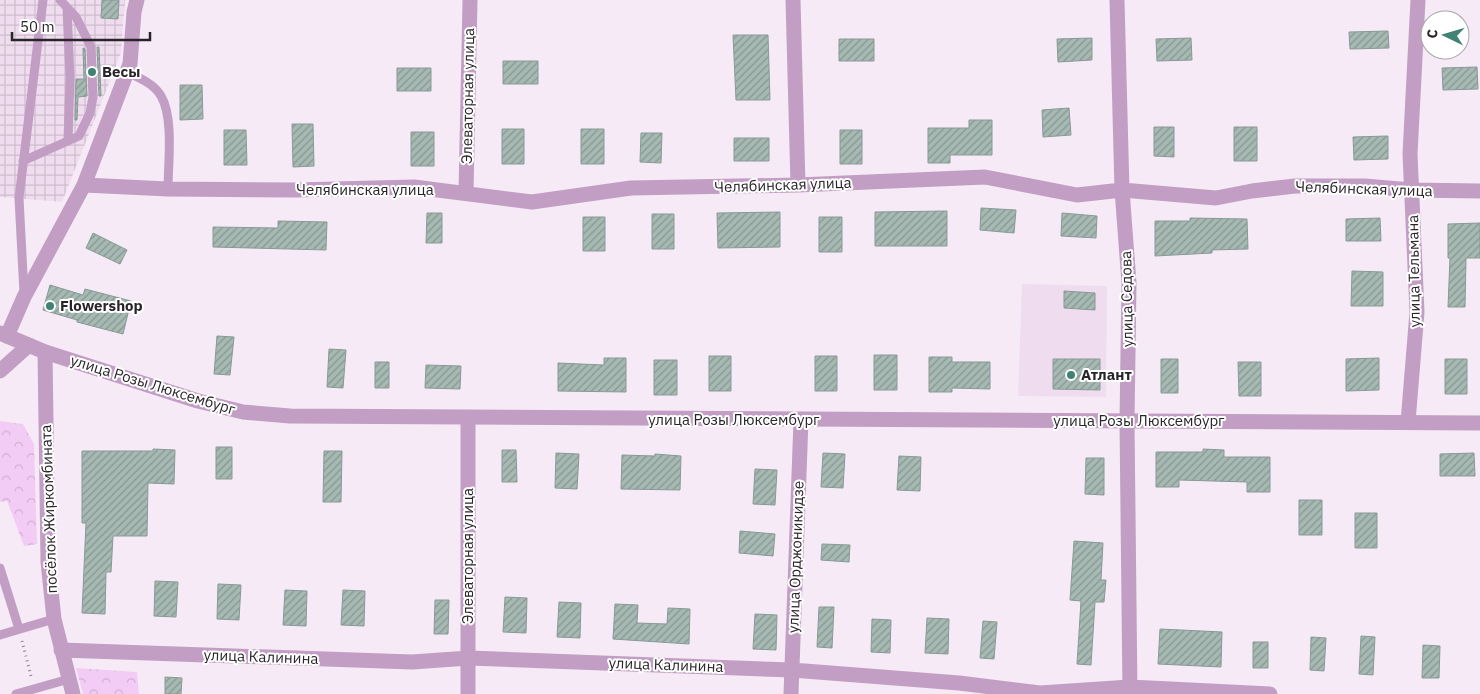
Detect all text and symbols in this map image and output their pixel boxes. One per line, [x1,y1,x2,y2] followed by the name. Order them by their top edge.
[12,10,150,42] scale bar
[1420,10,1470,60] north arrow
[20,17,55,36] text: 50 m
[457,28,478,164] street label: Элеваторная улица
[1423,29,1441,39] text: С
[102,62,140,81] place label: Весы
[86,66,98,78] marker: Весы
[714,173,852,196] street label: Челябинская улица
[1295,177,1433,200] street label: Челябинская улица
[296,180,434,199] street label: Челябинская улица
[1403,215,1424,327] street label: улица Тельмана
[1116,251,1137,347] street label: улица Седова
[60,296,143,315] place label: Flowershop
[44,300,56,312] marker: Flowershop
[68,350,238,419] street label: улица Розы Люксембург
[1081,365,1132,384] place label: Атлант
[1065,369,1077,381] marker: Атлант
[648,410,820,429] street label: улица Розы Люксембург
[1053,411,1225,430] street label: улица Розы Люксембург
[36,424,61,594] street label: посёлок Жиркомбината
[783,480,808,634] street label: улица Орджоникидзе
[458,488,477,624] street label: Элеваторная улица
[203,645,319,668] street label: улица Калинина
[608,653,724,676] street label: улица Калинина

